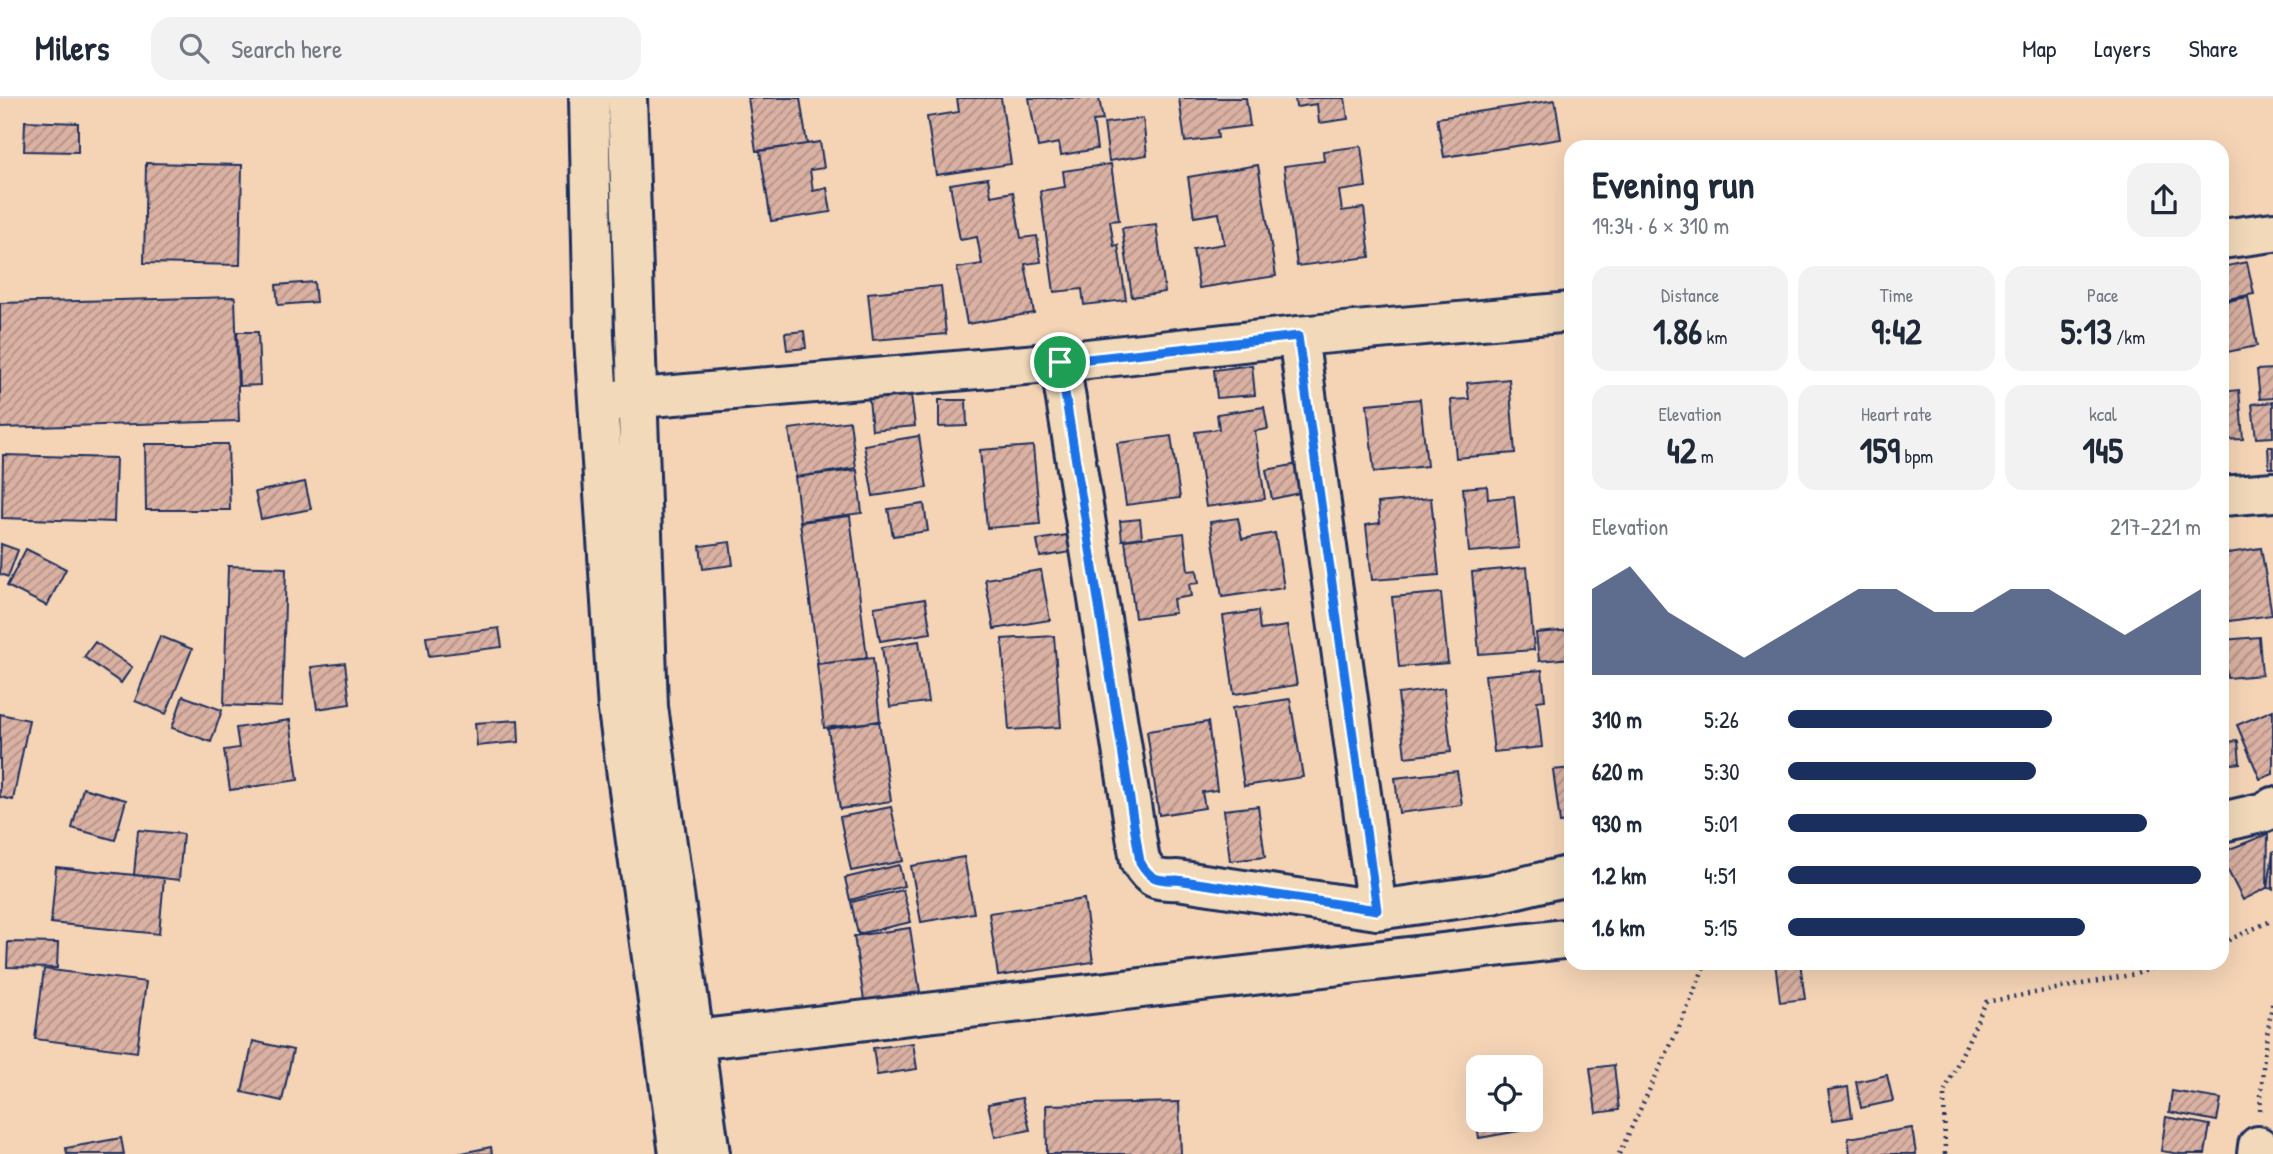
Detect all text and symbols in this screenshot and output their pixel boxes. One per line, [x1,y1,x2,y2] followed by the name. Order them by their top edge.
[151,17,641,80] search box
[35,26,109,70] text: Milers
[175,29,213,67] icon: search
[231,31,342,66] text: Search here
[2022,32,2056,64] text: Map
[2094,32,2151,64] text: Layers
[2189,32,2238,64] text: Share
[1592,158,1755,210] text: Evening run
[2127,163,2201,237] button: share
[1592,210,1729,241] text: 19:34 · 6 × 310 m
[1661,282,1719,308] text: Distance
[1880,282,1913,308] text: Time
[2087,282,2119,308] text: Pace
[1653,308,1702,355] text: 1.86
[1871,308,1922,355] text: 9:42
[2061,308,2112,355] text: 5:13
[1702,324,1727,350] text: km
[2112,324,2145,350] text: /km
[1030,332,1090,392] pin
[1041,343,1079,381] icon: arrive
[1659,401,1722,427] text: Elevation
[1861,401,1932,427] text: Heart rate
[2089,401,2117,427] text: kcal
[1667,427,1696,474] text: 42
[1860,427,1900,474] text: 159
[2083,427,2123,474] text: 145
[1696,443,1714,469] text: m
[1900,443,1933,469] text: bpm
[1592,511,1668,542] text: Elevation
[2110,511,2201,542] text: 217–221 m
[1592,704,1642,735] text: 310 m
[1704,704,1739,735] text: 5:26
[1592,756,1643,787] text: 620 m
[1704,756,1740,787] text: 5:30
[1592,808,1642,839] text: 930 m
[1704,808,1738,839] text: 5:01
[1592,860,1647,891] text: 1.2 km
[1704,860,1736,891] text: 4:51
[1592,912,1645,943] text: 1.6 km
[1704,912,1737,943] text: 5:15
[1466,1055,1543,1132] map controls
[1466,1055,1543,1132] button: locate

